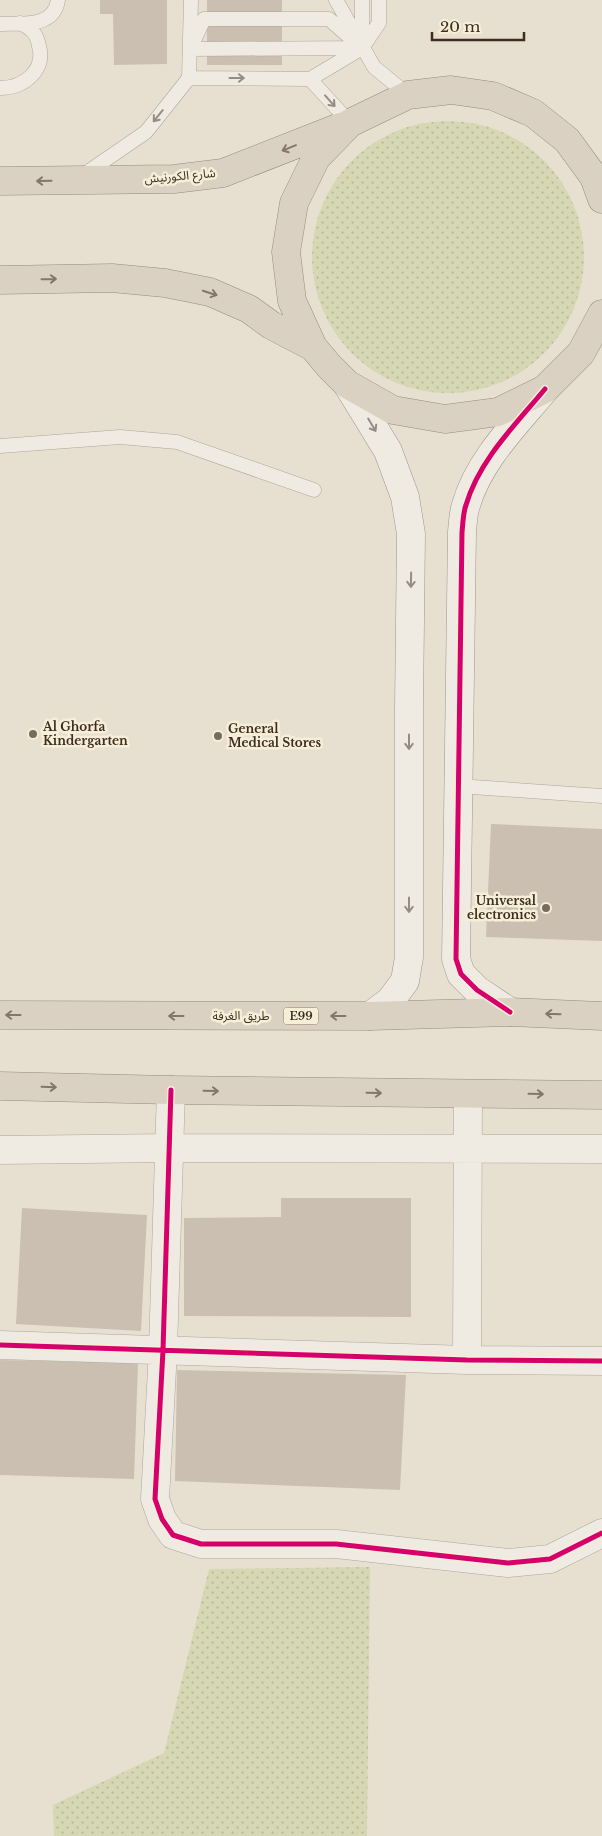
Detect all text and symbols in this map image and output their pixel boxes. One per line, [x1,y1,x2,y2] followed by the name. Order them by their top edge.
[432,10,524,42] scale bar
[440,17,480,36] text: 20 m
[229,73,245,83] one-way arrow
[324,94,336,107] one-way arrow
[153,109,164,122] one-way arrow
[282,144,297,153] one-way arrow
[144,165,216,188] street label: شارع الكورنيش
[36,176,52,186] one-way arrow
[40,275,56,284] one-way arrow
[201,289,217,299] one-way arrow
[367,418,377,432] one-way arrow
[406,571,416,587] one-way arrow
[42,719,128,748] place label: Al Ghorfa Kindergarten
[228,721,322,750] place label: General Medical Stores
[27,728,39,740] marker: Al Ghorfa Kindergarten
[212,730,224,742] marker: General Medical Stores
[404,734,414,750] one-way arrow
[467,893,537,922] place label: Universal electronics
[404,896,414,912] one-way arrow
[540,902,552,914] marker: Universal electronics
[212,1008,270,1024] street label: طريق الغرفة
[284,1008,318,1024] road number: E99
[546,1009,562,1018] one-way arrow
[6,1010,22,1020] one-way arrow
[168,1011,184,1020] one-way arrow
[331,1011,347,1021] one-way arrow
[40,1082,56,1092] one-way arrow
[202,1086,219,1096] one-way arrow
[365,1088,381,1098] one-way arrow
[528,1089,544,1099] one-way arrow

